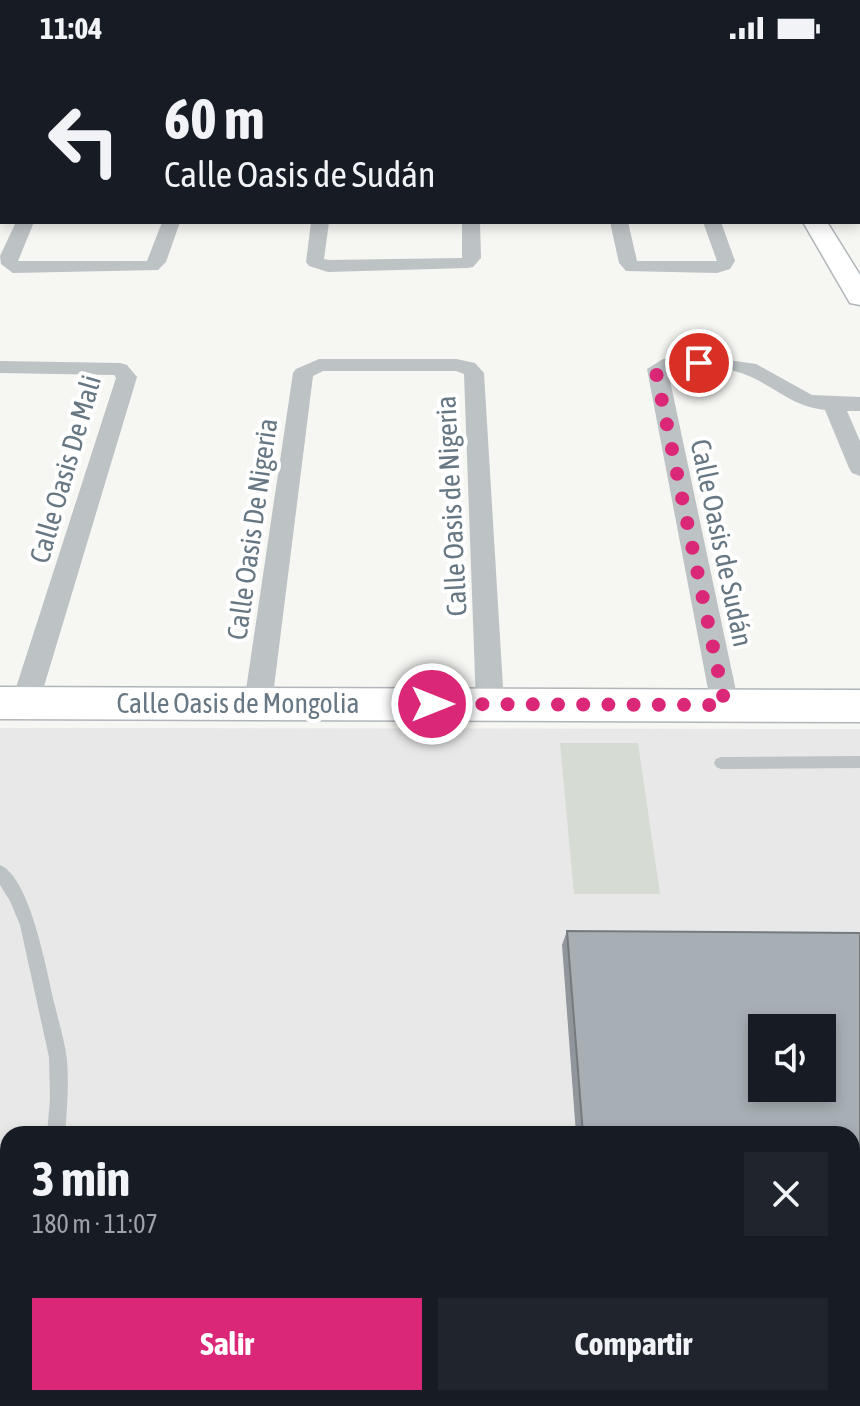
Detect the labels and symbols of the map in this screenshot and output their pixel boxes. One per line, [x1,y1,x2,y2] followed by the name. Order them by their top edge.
[665,329,733,397] pin
[23,371,107,567] street label: Calle Oasis De Mali
[429,395,473,617] street label: Calle Oasis de Nigeria
[221,416,283,642] street label: Calle Oasis De Nigeria
[684,436,760,650] street label: Calle Oasis de Sudán
[390,662,474,746] position arrow
[117,687,360,719] street label: Calle Oasis de Mongolia

